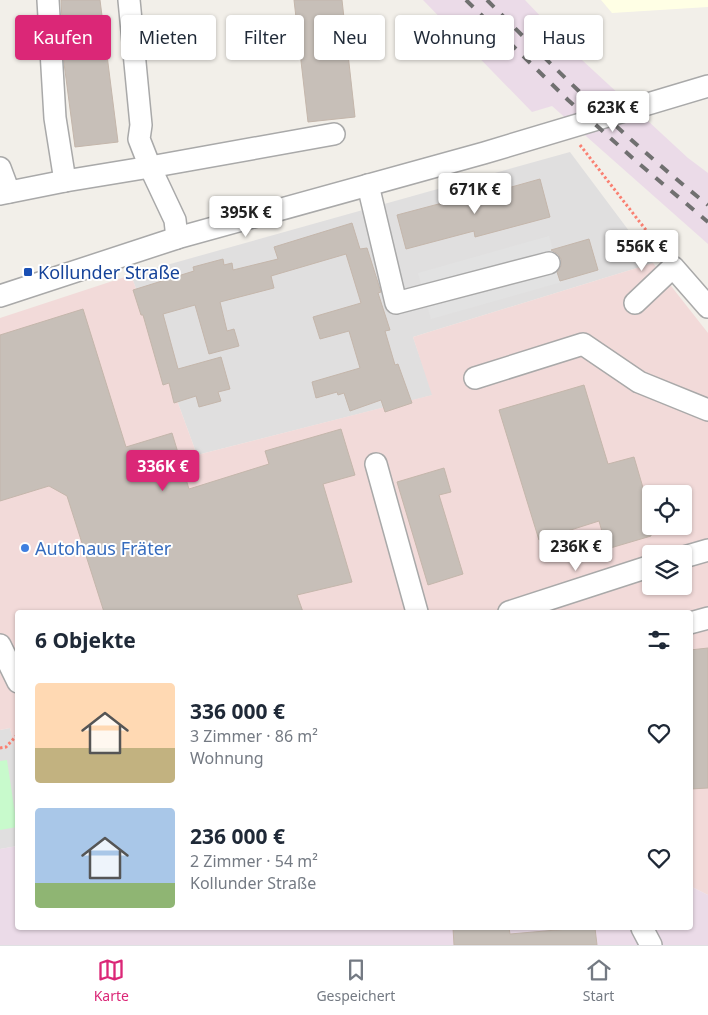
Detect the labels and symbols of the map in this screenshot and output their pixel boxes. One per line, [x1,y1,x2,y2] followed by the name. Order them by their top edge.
[572,90,654,133] pin: 623K €
[434,172,516,215] pin: 671K €
[205,196,287,238] pin: 395K €
[601,230,683,272] pin: 556K €
[38,260,180,284] place label: Kollunder Straße
[22,266,34,278] marker: Kollunder Straße
[122,450,204,492] pin: 336K €
[535,530,617,572] pin: 236K €
[35,536,172,560] place label: Autohaus Fräter
[19,542,31,554] marker: Autohaus Fräter

